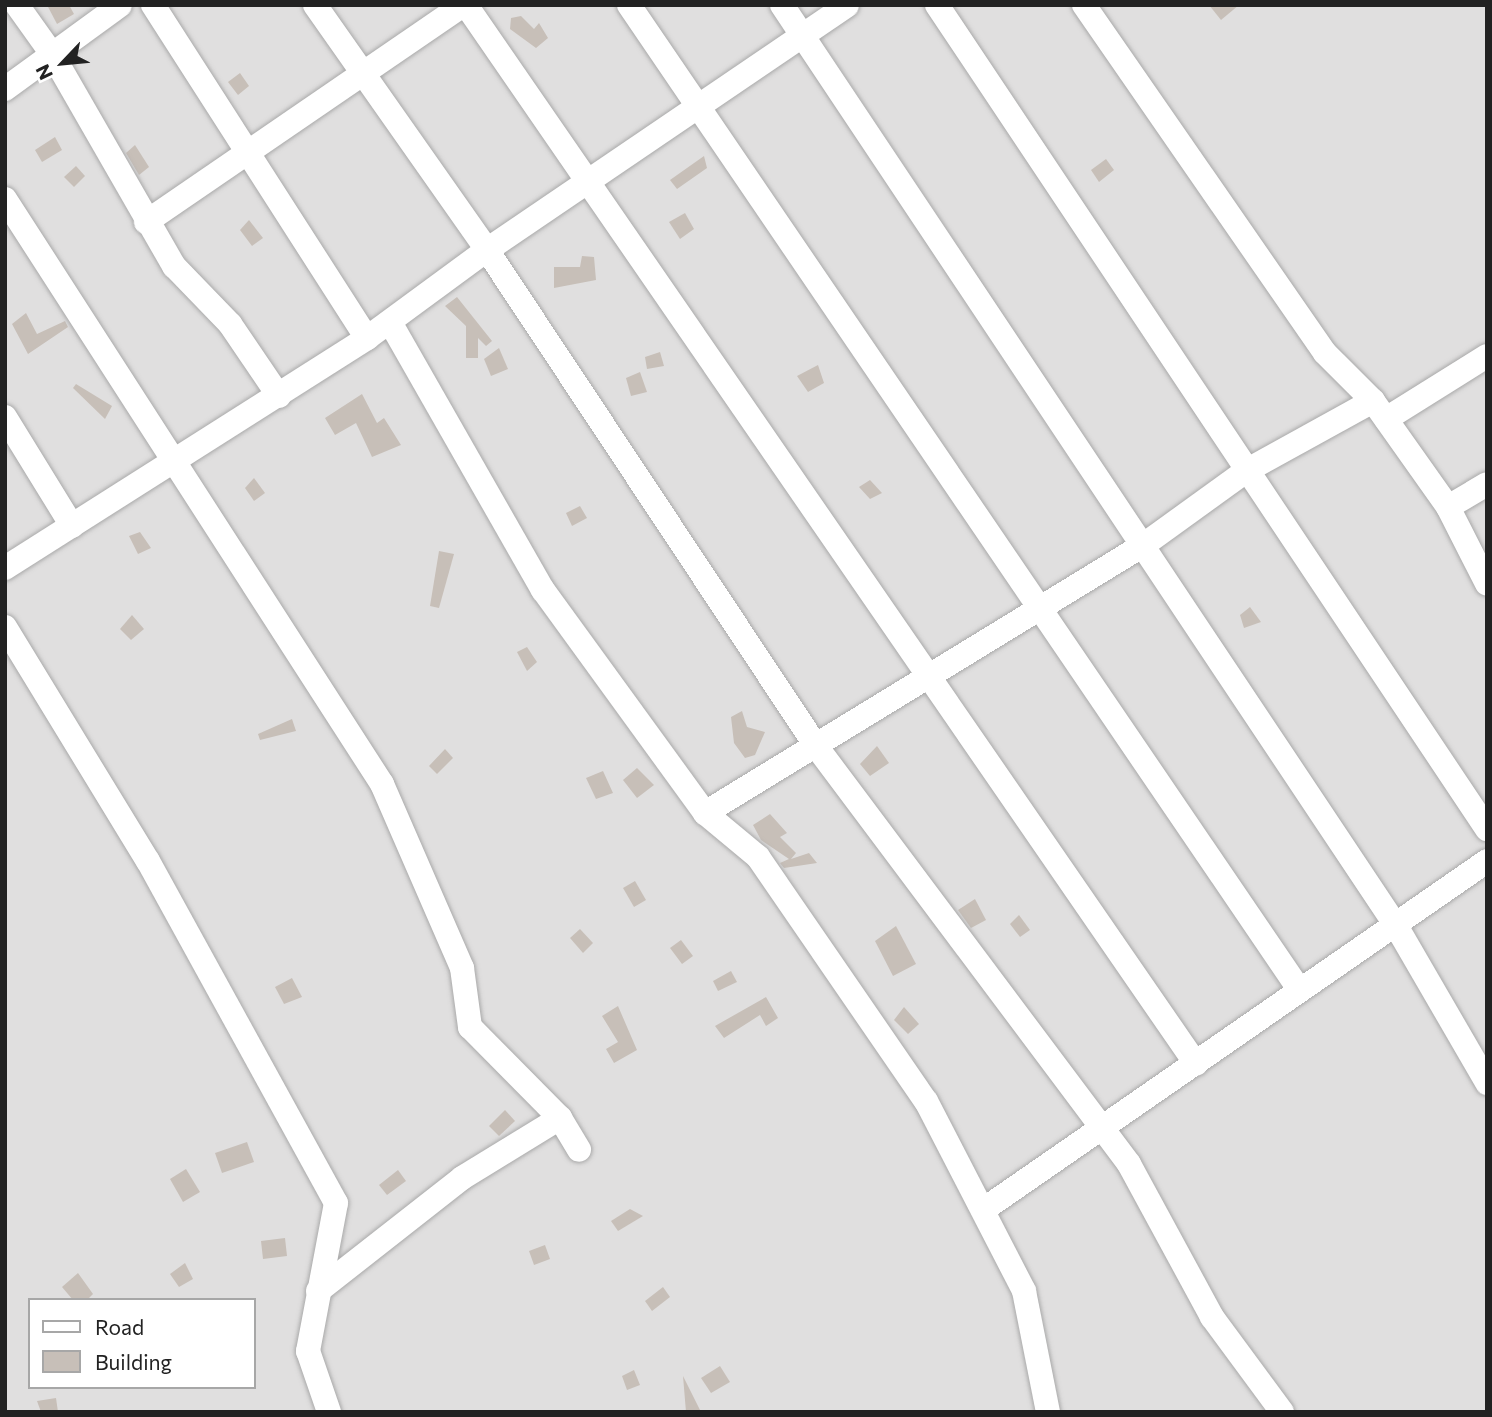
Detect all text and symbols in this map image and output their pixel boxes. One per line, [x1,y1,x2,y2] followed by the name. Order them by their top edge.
[28,28,98,98] north arrow
[30,61,57,84] text: N
[28,1298,256,1389] legend
[95,1314,144,1339] text: Road
[95,1349,172,1374] text: Building

